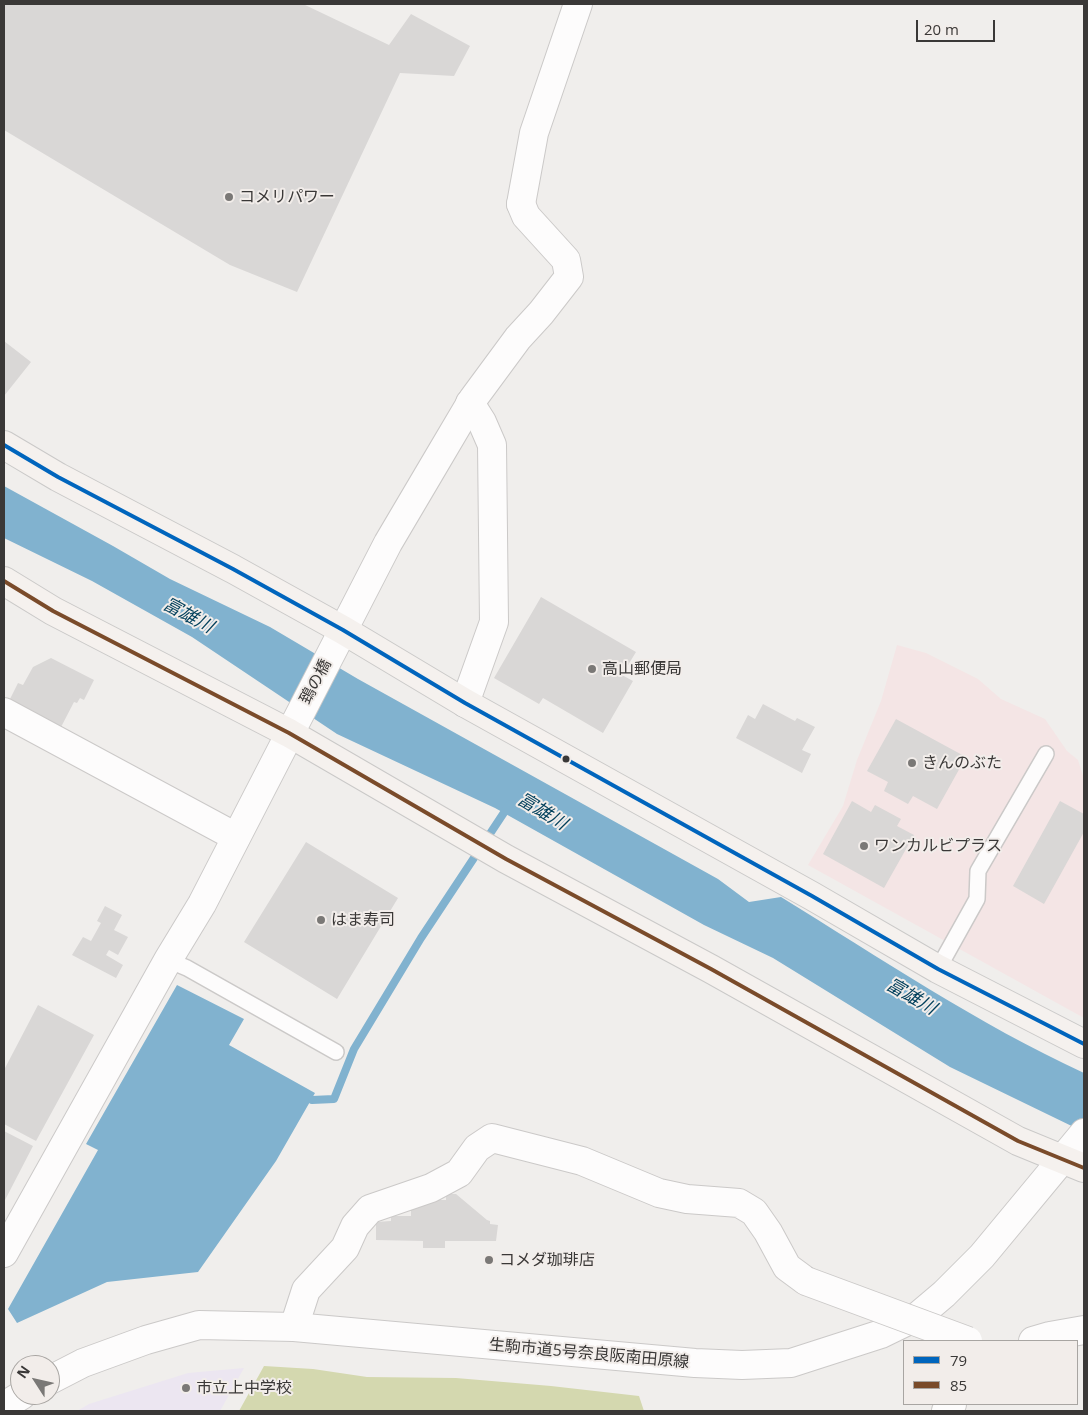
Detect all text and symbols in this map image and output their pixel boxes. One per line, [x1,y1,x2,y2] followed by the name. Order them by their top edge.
[918,10,997,42] scale bar
[924,19,959,39] text: 20 m
[239,187,335,207] place label: コメリパワー
[223,191,235,203] marker: コメリパワー
[159,594,217,638] water label: 富雄川
[296,656,336,708] street label: 鵄の橋
[602,659,682,679] place label: 高山郵便局
[586,663,598,675] marker: 高山郵便局
[922,753,1002,773] place label: きんのぶた
[561,754,571,764] unlabelled marker
[906,757,918,769] marker: きんのぶた
[513,789,571,835] water label: 富雄川
[874,836,1002,856] place label: ワンカルビプラス
[858,840,870,852] marker: ワンカルビプラス
[331,910,395,930] place label: はま寿司
[315,914,327,926] marker: はま寿司
[882,974,940,1020] water label: 富雄川
[499,1250,595,1270] place label: コメダ珈琲店
[483,1254,495,1266] marker: コメダ珈琲店
[488,1336,690,1372] street label: 生駒市道5号奈良阪南田原線
[903,1340,1078,1405] legend
[950,1350,967,1370] text: 79
[10,1355,60,1405] north arrow
[12,1362,34,1382] text: N
[950,1375,967,1395] text: 85
[196,1378,292,1398] place label: 市立上中学校
[180,1382,192,1394] marker: 市立上中学校

